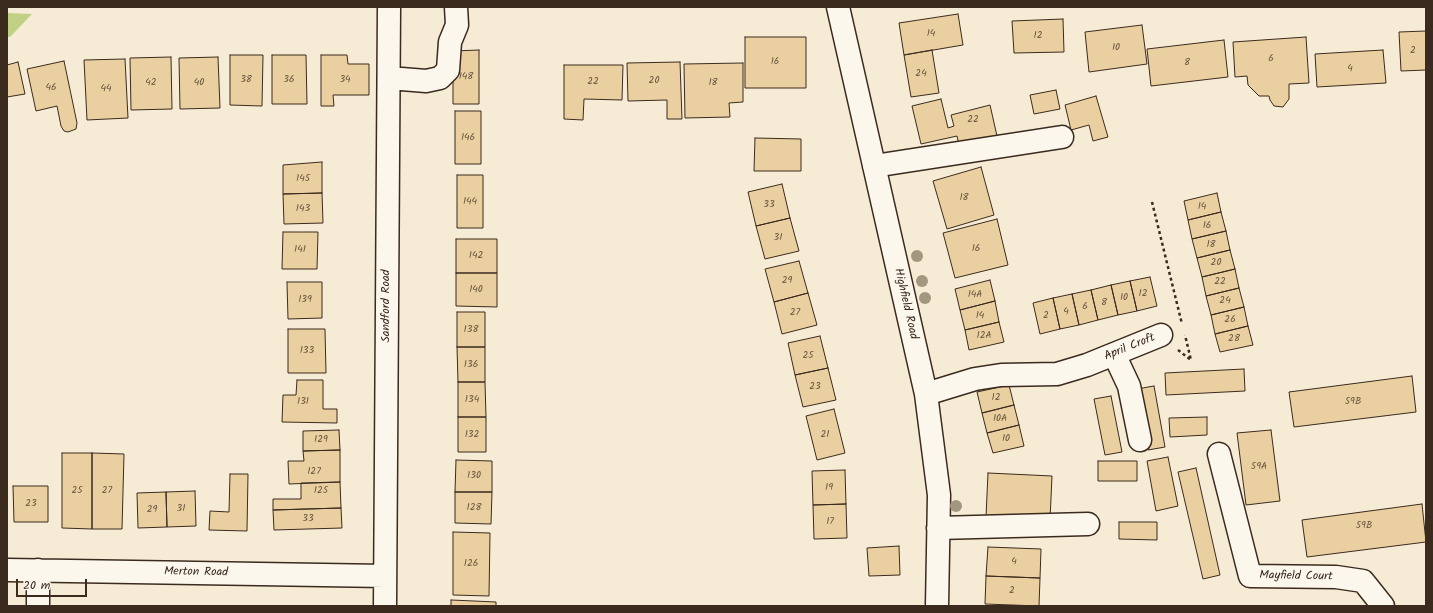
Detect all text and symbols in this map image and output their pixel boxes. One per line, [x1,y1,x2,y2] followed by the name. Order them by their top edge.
[927,28,935,40] house number: 14
[1034,30,1042,42] house number: 12
[1112,42,1120,54] house number: 10
[1410,45,1416,57] house number: 2
[1268,53,1274,65] house number: 6
[771,56,779,68] house number: 16
[1184,57,1190,69] house number: 8
[1347,63,1353,75] house number: 4
[915,68,927,80] house number: 24
[459,71,473,83] house number: 148
[240,74,252,86] house number: 38
[283,74,295,86] house number: 36
[339,74,351,86] house number: 34
[649,75,659,87] house number: 20
[587,76,599,88] house number: 22
[145,77,157,89] house number: 42
[194,77,204,89] house number: 40
[708,77,718,89] house number: 18
[45,82,57,94] house number: 46
[100,83,112,95] house number: 44
[967,114,979,126] house number: 22
[461,132,475,144] house number: 146
[296,173,310,185] house number: 145
[959,192,969,204] house number: 18
[463,196,477,208] house number: 144
[763,199,775,211] house number: 33
[1198,201,1206,213] house number: 14
[296,203,310,215] house number: 143
[1203,220,1211,232] house number: 16
[774,232,782,244] house number: 31
[1206,239,1216,251] house number: 18
[972,243,980,255] house number: 16
[294,244,306,256] house number: 141
[469,250,483,262] house number: 142
[1211,257,1221,269] house number: 20
[890,267,920,341] street label: Highfield Road
[380,269,394,343] street label: Sandford Road
[782,275,792,287] house number: 29
[1214,276,1226,288] house number: 22
[469,284,483,296] house number: 140
[1139,288,1147,300] house number: 12
[968,289,982,301] house number: 14A
[1120,292,1128,304] house number: 10
[298,294,312,306] house number: 139
[1219,295,1231,307] house number: 24
[1101,297,1107,309] house number: 8
[1082,301,1088,313] house number: 6
[1063,306,1069,318] house number: 4
[790,307,800,319] house number: 27
[976,310,984,322] house number: 14
[1043,310,1049,322] house number: 2
[1224,314,1236,326] house number: 26
[464,324,478,336] house number: 138
[976,330,992,342] house number: 12A
[1103,331,1157,365] street label: April Croft
[1228,333,1240,345] house number: 28
[300,345,314,357] house number: 133
[802,350,814,362] house number: 25
[464,359,478,371] house number: 136
[809,381,821,393] house number: 23
[992,392,1000,404] house number: 12
[465,394,479,406] house number: 134
[297,396,309,408] house number: 131
[1345,396,1361,408] house number: 59B
[993,413,1007,425] house number: 10A
[465,429,479,441] house number: 132
[821,429,829,441] house number: 21
[1002,433,1010,445] house number: 10
[314,434,328,446] house number: 129
[1251,461,1267,473] house number: 59A
[307,466,321,478] house number: 127
[467,470,481,482] house number: 130
[825,482,833,494] house number: 19
[71,485,83,497] house number: 25
[102,485,112,497] house number: 27
[314,485,328,497] house number: 125
[25,498,37,510] house number: 23
[467,502,481,514] house number: 128
[177,503,185,515] house number: 31
[147,504,157,516] house number: 29
[302,513,314,525] house number: 33
[826,516,834,528] house number: 17
[1356,520,1372,532] house number: 59B
[1011,556,1017,568] house number: 4
[464,558,478,570] house number: 126
[164,565,228,581] street label: Merton Road
[1259,569,1333,585] street label: Mayfield Court
[18,571,89,597] scale bar
[23,576,50,595] text: 20 m
[1009,585,1015,597] house number: 2

